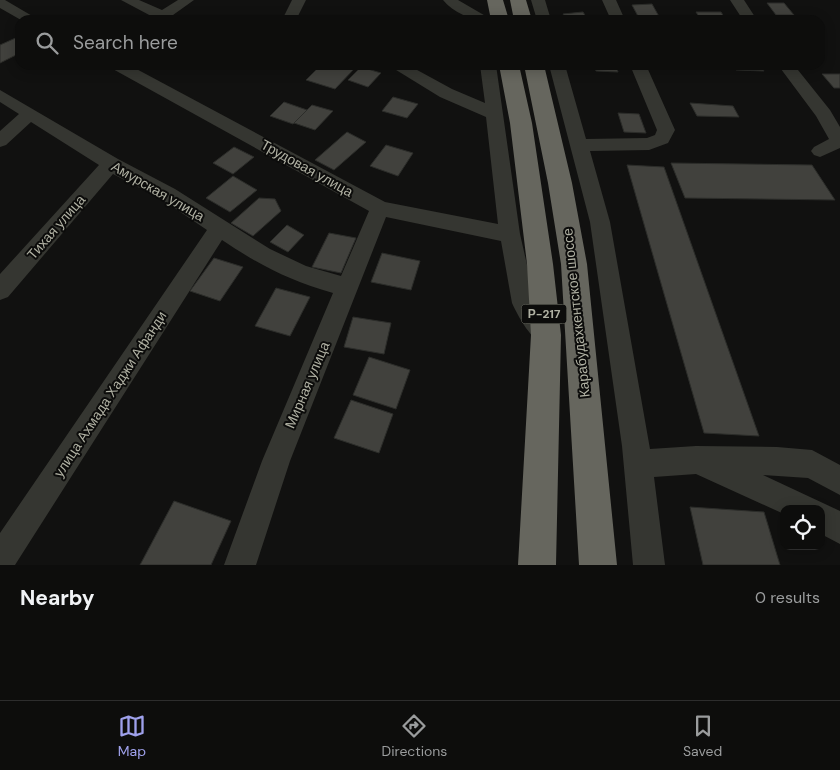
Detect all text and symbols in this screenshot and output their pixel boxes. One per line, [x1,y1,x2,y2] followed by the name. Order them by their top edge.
[15,15,825,70] search box
[33,29,61,57] icon: search
[73,30,178,55] text: Search here
[258,135,356,201] street label: Трудовая улица
[108,157,208,225] street label: Амурская улица
[23,191,89,263] street label: Тихая улица
[558,227,594,399] street label: Карабудахкентское шоссе
[522,304,566,324] road number: Р-217
[50,308,170,480] street label: улица Ахмада Хаджи Афанди
[281,339,333,431] street label: Мирная улица
[780,505,825,550] map controls
[780,505,825,550] button: locate
[20,584,94,612] text: Nearby
[755,587,820,608] text: 0 results
[118,712,146,760] tab: Map
[382,712,447,760] tab: Directions
[683,712,722,760] tab: Saved

